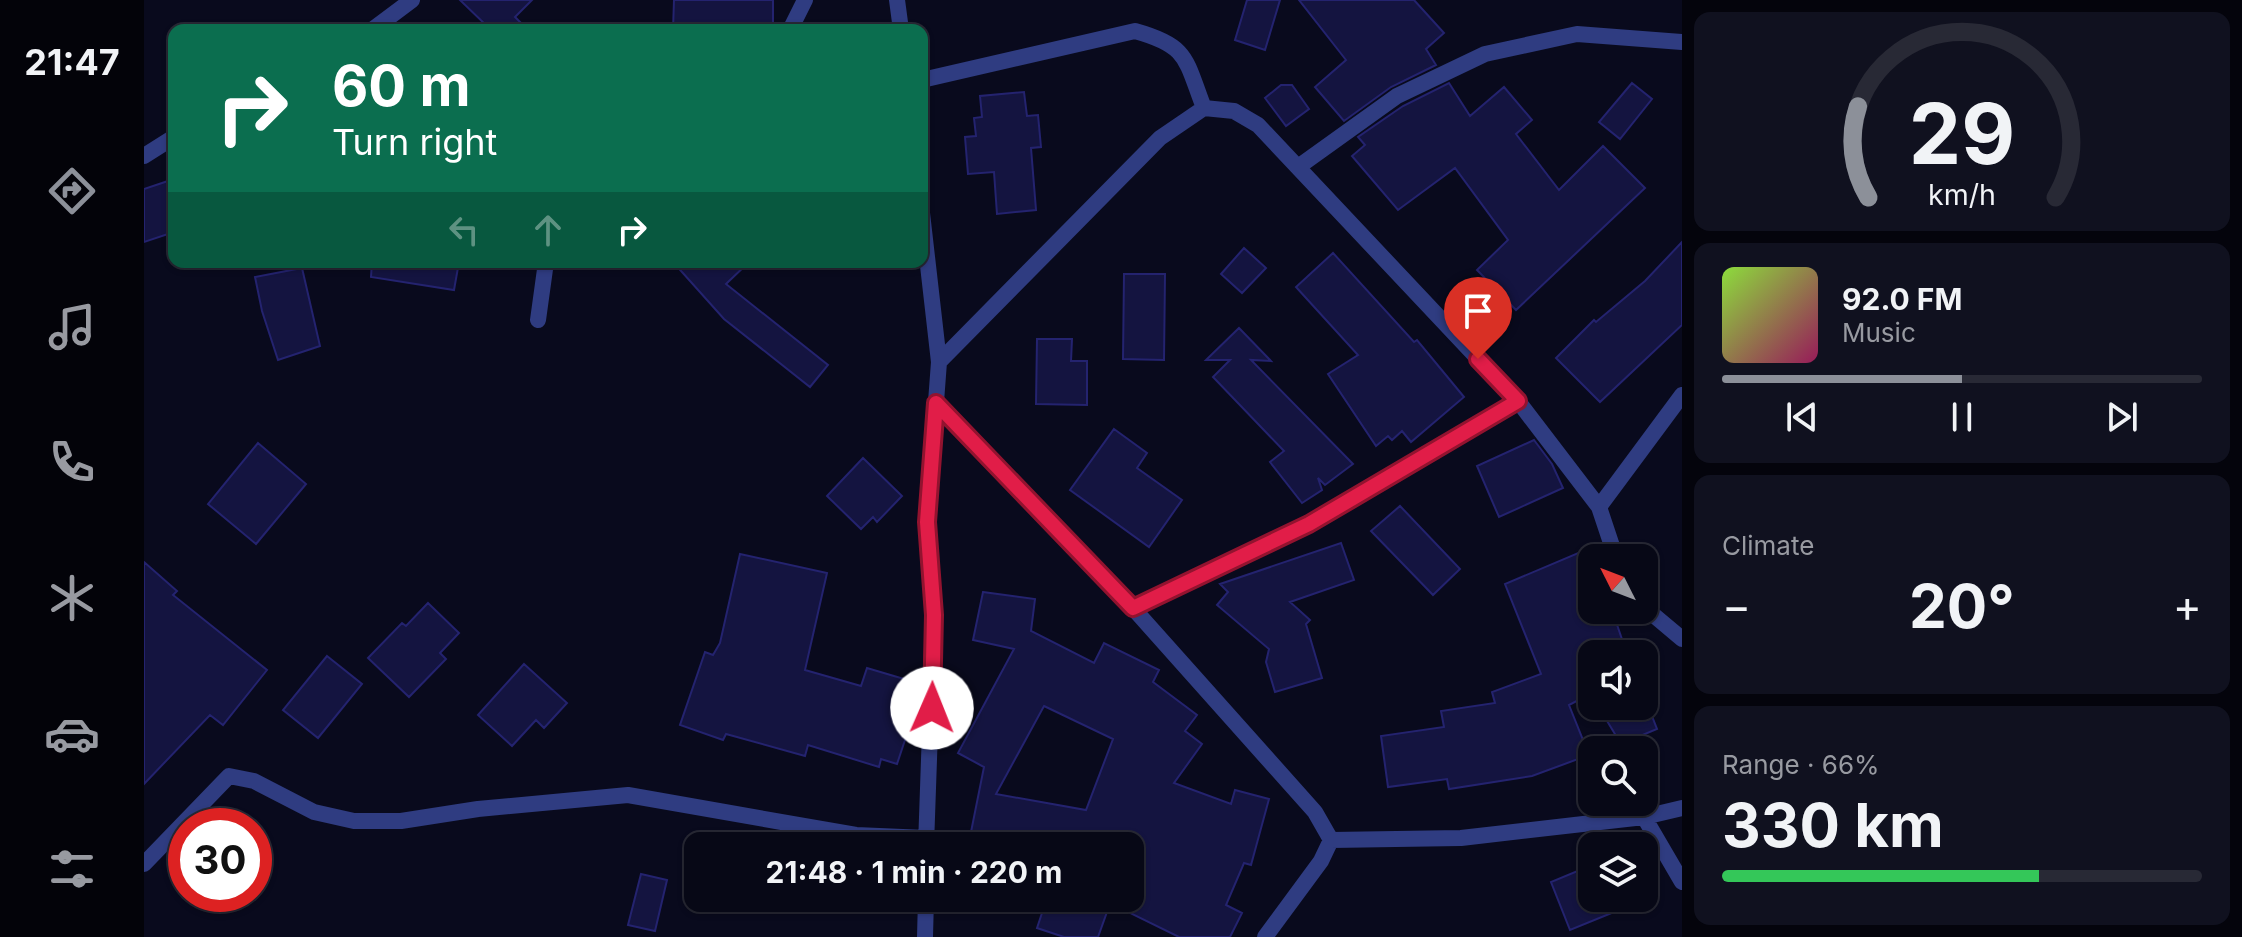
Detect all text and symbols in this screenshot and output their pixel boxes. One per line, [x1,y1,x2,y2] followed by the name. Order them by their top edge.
[24,40,120,84] text: 21:47
[332,52,471,120] text: 60 m
[200,56,304,160] icon: right
[1909,82,2015,183] text: 29
[332,120,497,164] text: Turn right
[44,163,100,219] icon: directions
[1928,177,1996,212] text: km/h
[442,208,486,252] icon: left
[526,208,570,252] icon: ahead
[610,208,654,252] icon: right
[1444,277,1512,359] pin
[1842,281,1962,317] text: 92.0 FM
[1456,289,1500,333] icon: arrive
[44,299,100,355] icon: music
[1842,317,1916,348] text: Music
[1780,395,1824,439] icon: previous
[1940,395,1984,439] icon: pause
[2100,395,2144,439] icon: next
[44,434,100,490] icon: phone
[1722,530,1814,561] text: Climate
[1578,544,1658,624] north arrow
[1578,544,1658,912] map controls
[44,570,100,626] icon: climate
[1909,570,2015,642] text: 20°
[1722,579,1751,633] text: −
[2173,579,2202,633] text: +
[1578,640,1658,720] button: sound
[890,666,974,750] position arrow
[44,706,100,762] icon: car
[1578,736,1658,816] button: search
[1722,749,1880,780] text: Range · 66%
[1722,789,1944,861] text: 330 km
[168,808,272,912] speed limit sign: 30
[1578,832,1658,912] button: layers
[44,841,100,897] icon: filters
[766,854,1062,890] text: 21:48 · 1 min · 220 m

